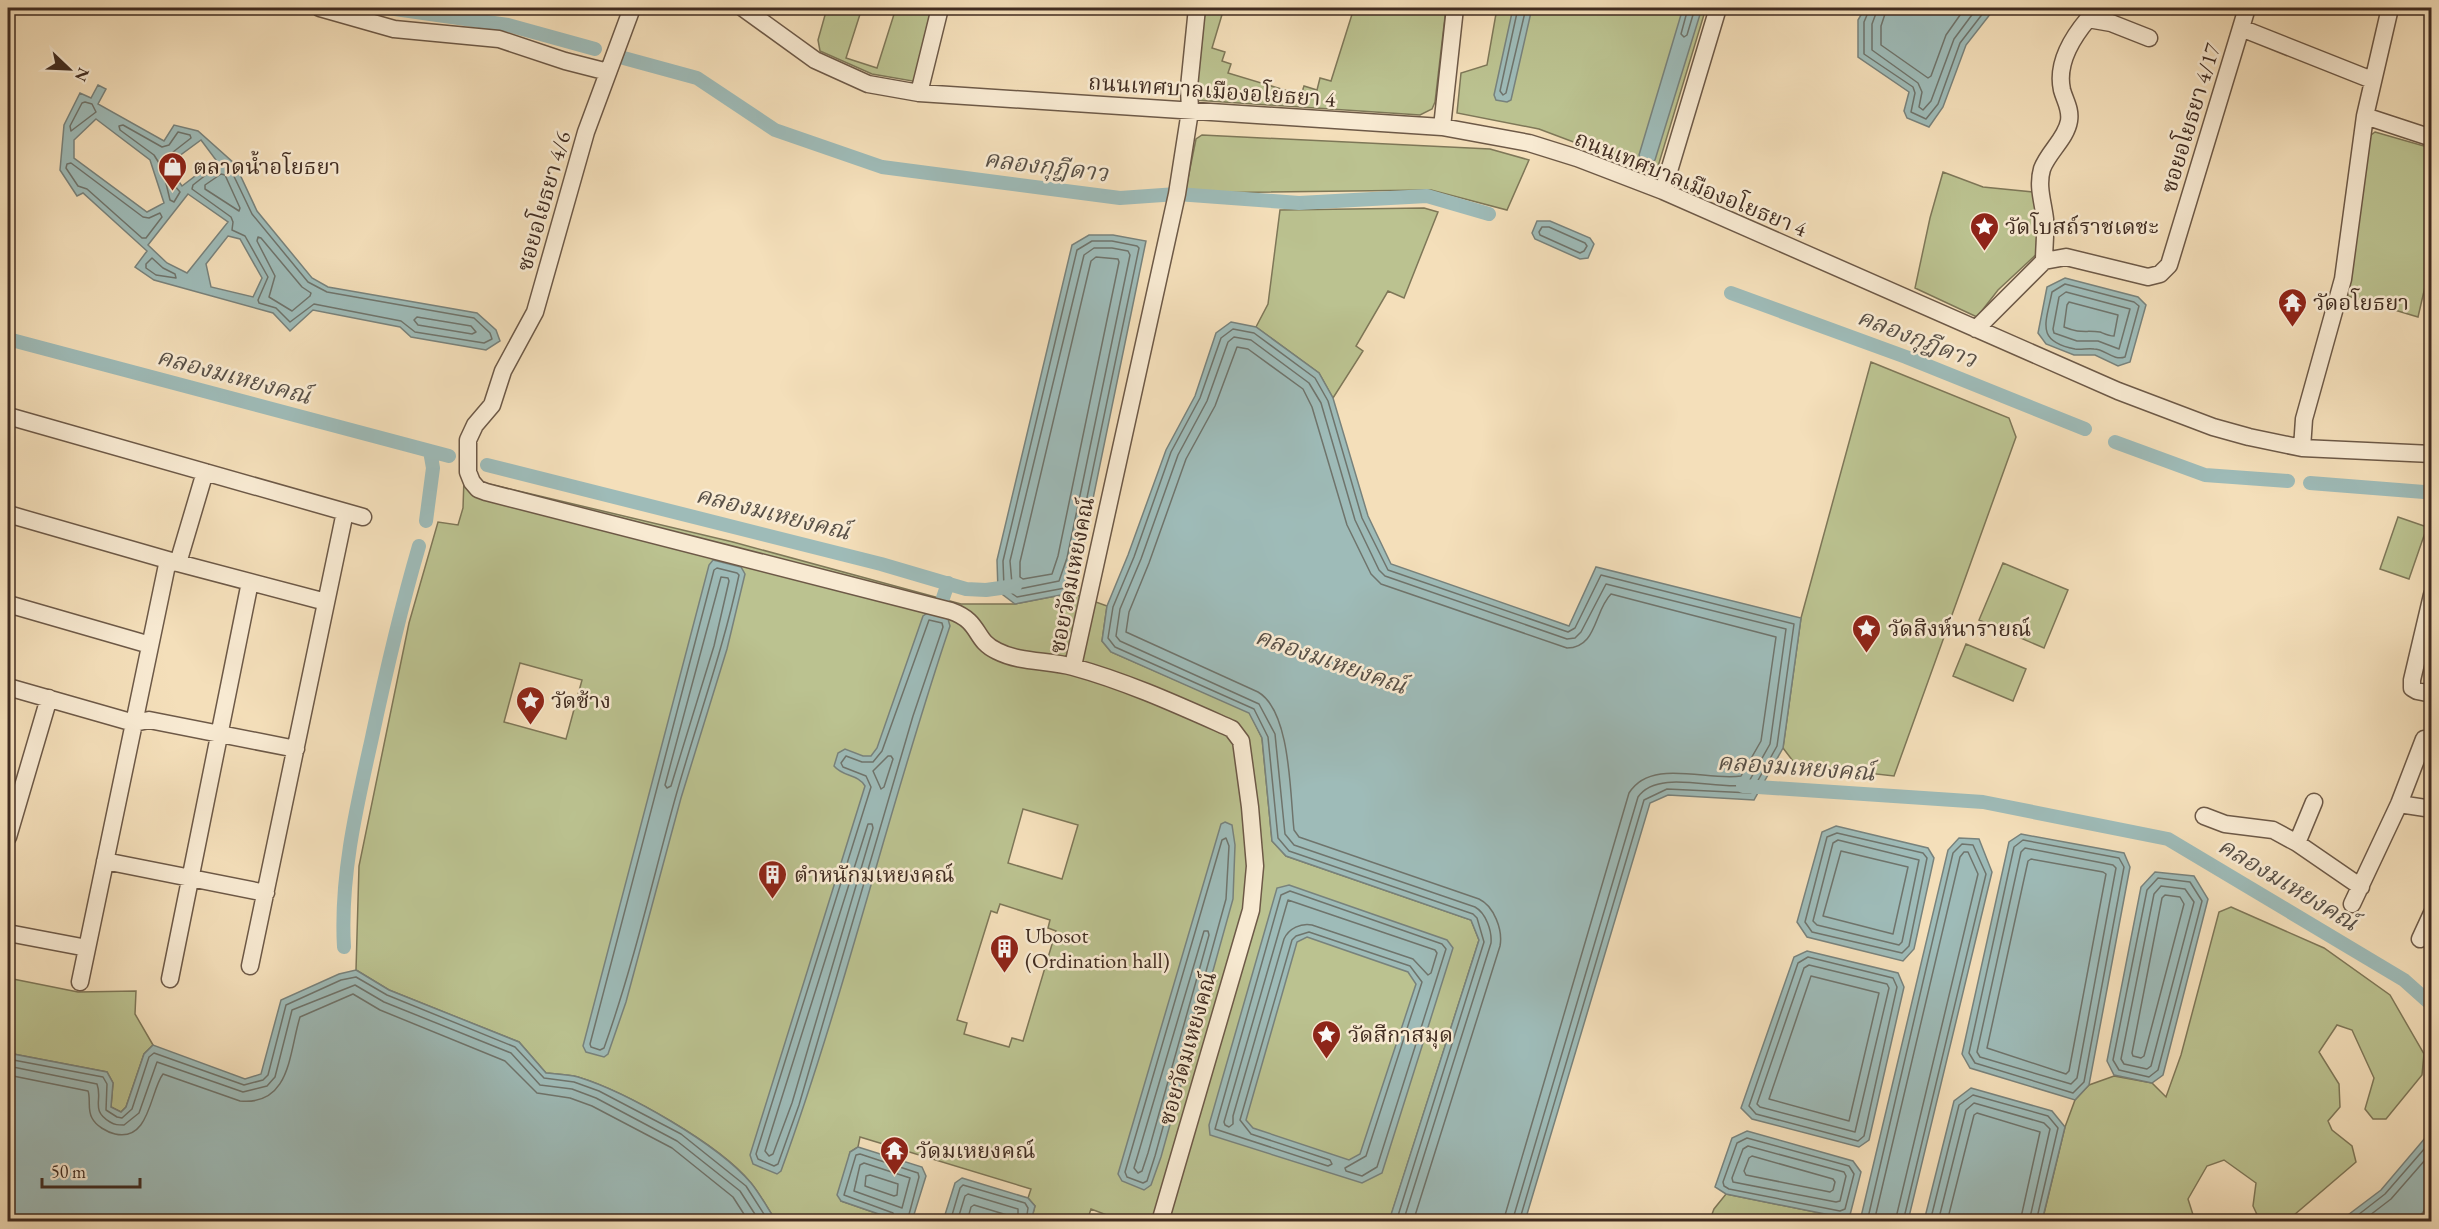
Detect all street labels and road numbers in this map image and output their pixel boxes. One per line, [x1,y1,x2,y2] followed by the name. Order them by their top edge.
[2154,39,2227,196] street label: ซอยอโยธยา 4/17
[1087,67,1337,114] street label: ถนนเทศบาลเมืองอโยธยา 4
[1570,124,1812,243] street label: ถนนเทศบาลเมืองอโยธยา 4
[510,127,577,275] street label: ซอยอโยธยา 4/6
[1042,494,1101,656] street label: ซอยวัดมเหยงคณ์
[1152,968,1223,1128] street label: ซอยวัดมเหยงคณ์

